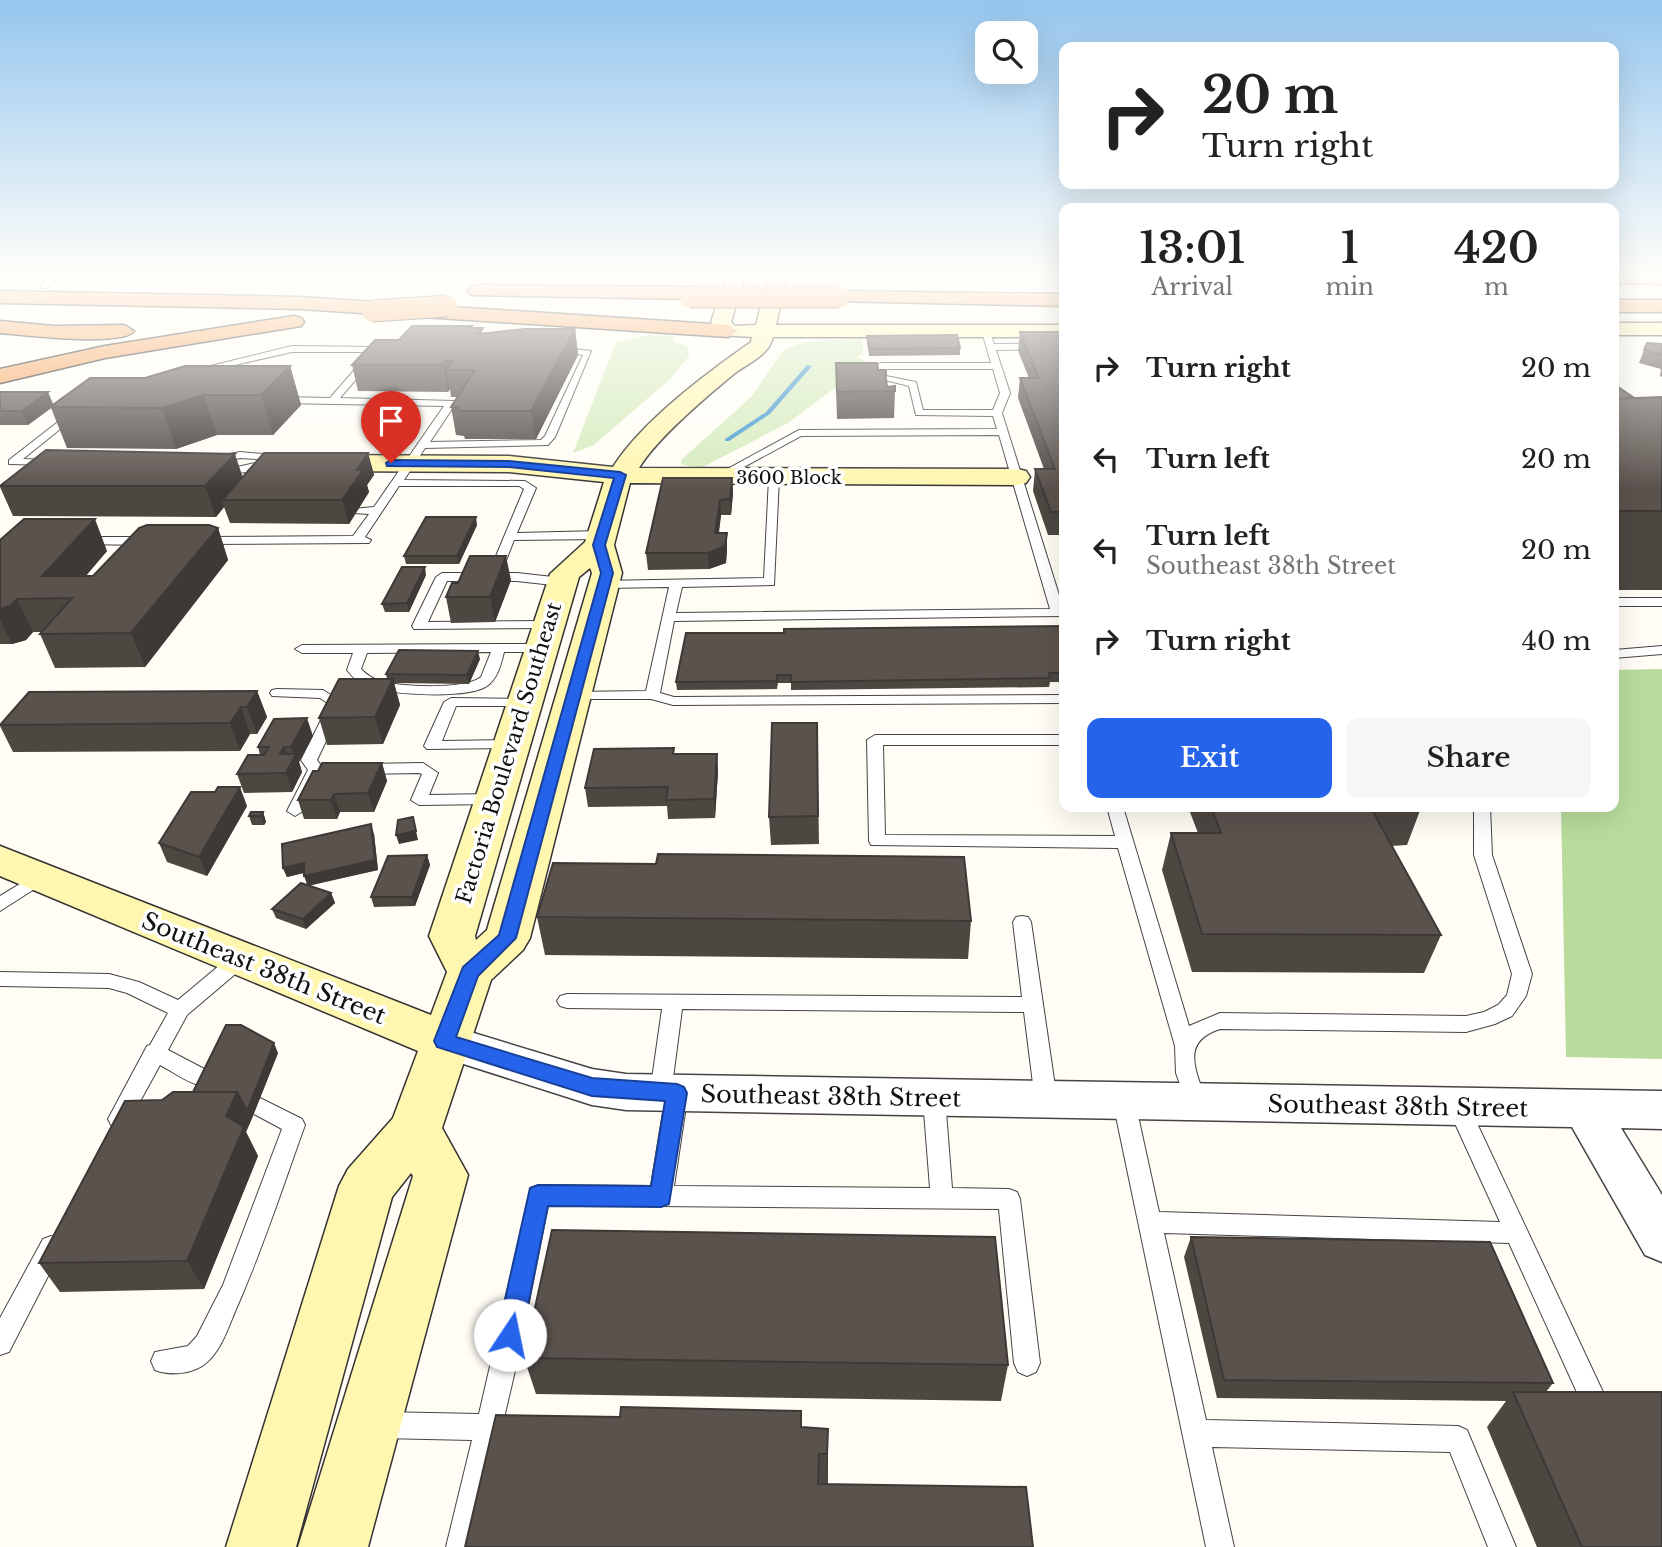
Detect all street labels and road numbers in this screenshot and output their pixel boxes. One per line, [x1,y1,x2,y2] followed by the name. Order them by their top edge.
[736,467,842,489] street label: 3600 Block
[451,599,567,907] street label: Factoria Boulevard Southeast
[138,906,390,1030] street label: Southeast 38th Street
[700,1079,962,1113] street label: Southeast 38th Street
[1267,1089,1529,1123] street label: Southeast 38th Street

